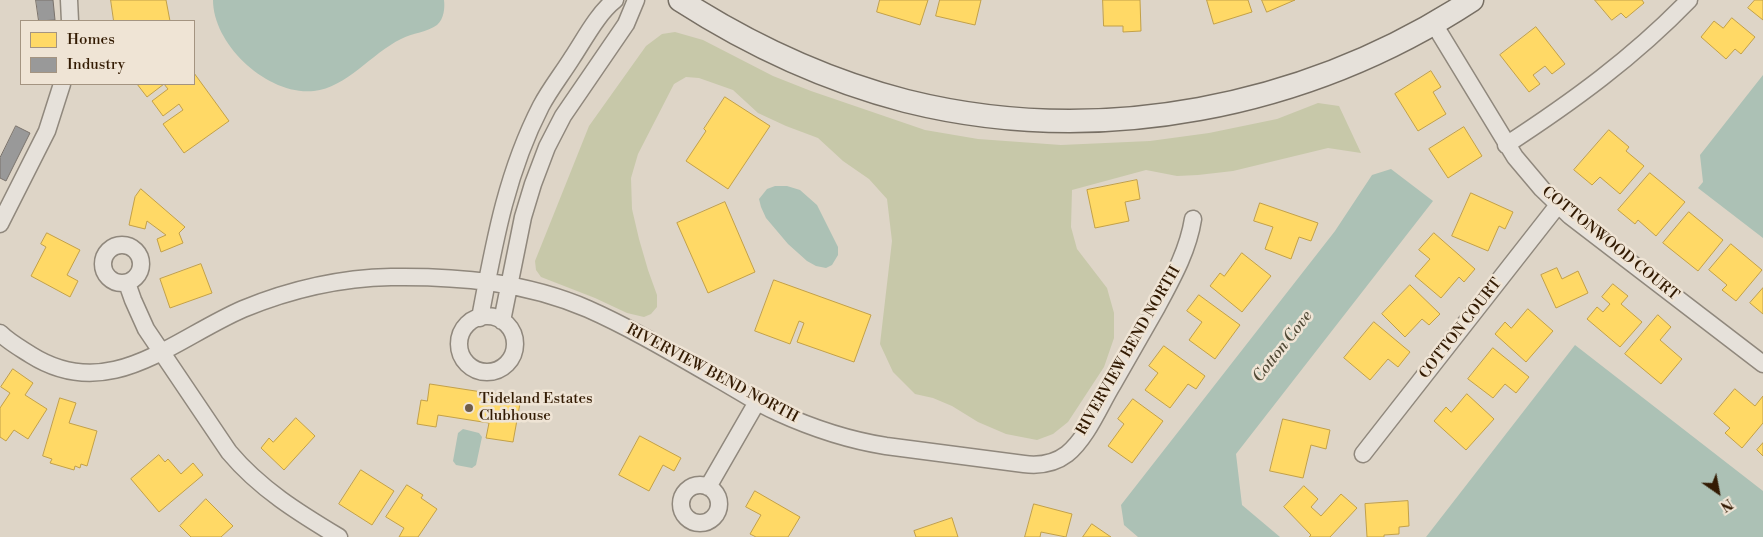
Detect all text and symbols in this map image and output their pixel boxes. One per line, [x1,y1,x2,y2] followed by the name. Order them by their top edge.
[20,20,195,85] legend
[67,30,115,49] text: Homes
[67,55,125,74] text: Industry
[1538,183,1682,305] street label: COTTONWOOD COURT
[1073,263,1185,439] street label: RIVERVIEW BEND NORTH
[1416,275,1506,383] street label: COTTON COURT
[1249,307,1317,387] water label: Cotton Cove
[623,321,801,427] street label: RIVERVIEW BEND NORTH
[479,390,593,425] place label: Tideland Estates Clubhouse
[463,402,475,414] marker: Tideland Estates Clubhouse
[1693,467,1743,517] north arrow
[1717,494,1736,515] text: N

